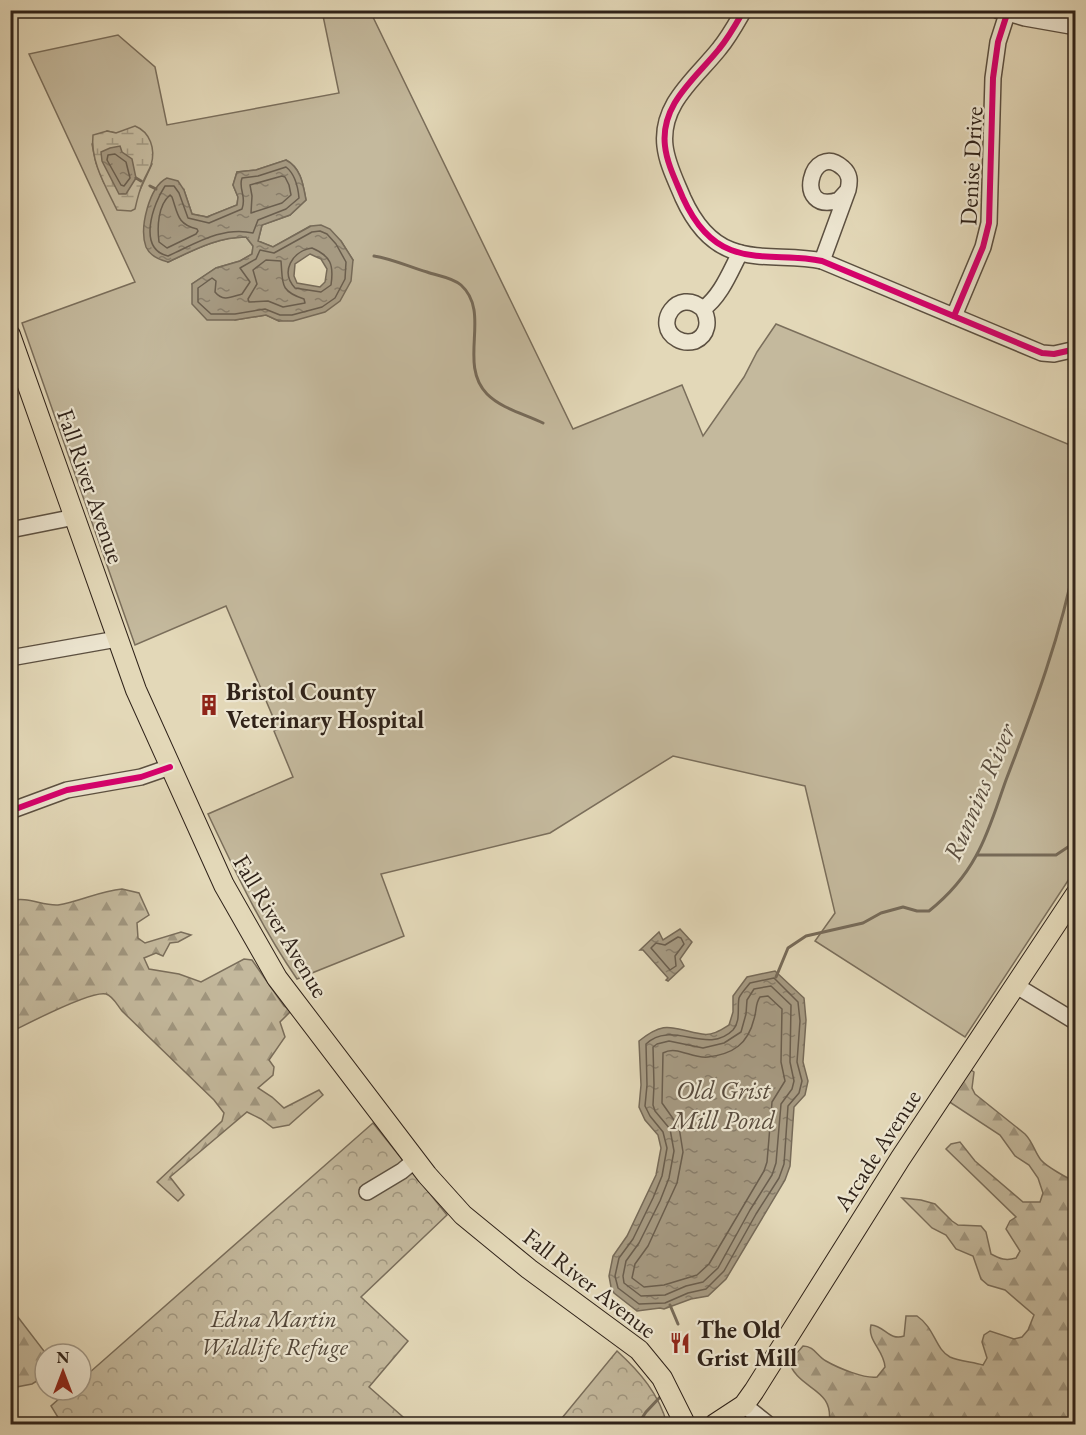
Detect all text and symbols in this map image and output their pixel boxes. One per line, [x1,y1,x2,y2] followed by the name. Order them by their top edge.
[952,106,990,226] street label: Denise Drive
[50,405,132,567] street label: Fall River Avenue
[226,676,424,736] place label: Bristol County Veterinary Hospital
[197,693,221,717] building icon: Bristol County Veterinary Hospital
[935,717,1024,866] water label: Runnins River
[226,849,336,1003] street label: Fall River Avenue
[669,1073,776,1137] water label: Old Grist Mill Pond
[826,1083,928,1217] street label: Arcade Avenue
[517,1221,663,1345] street label: Fall River Avenue
[200,1303,349,1362] park label: Edna Martin Wildlife Refuge
[697,1314,797,1373] place label: The Old Grist Mill
[668,1331,692,1355] restaurant icon: The Old Grist Mill
[33,1342,93,1402] north arrow
[57,1347,70,1368] text: N

